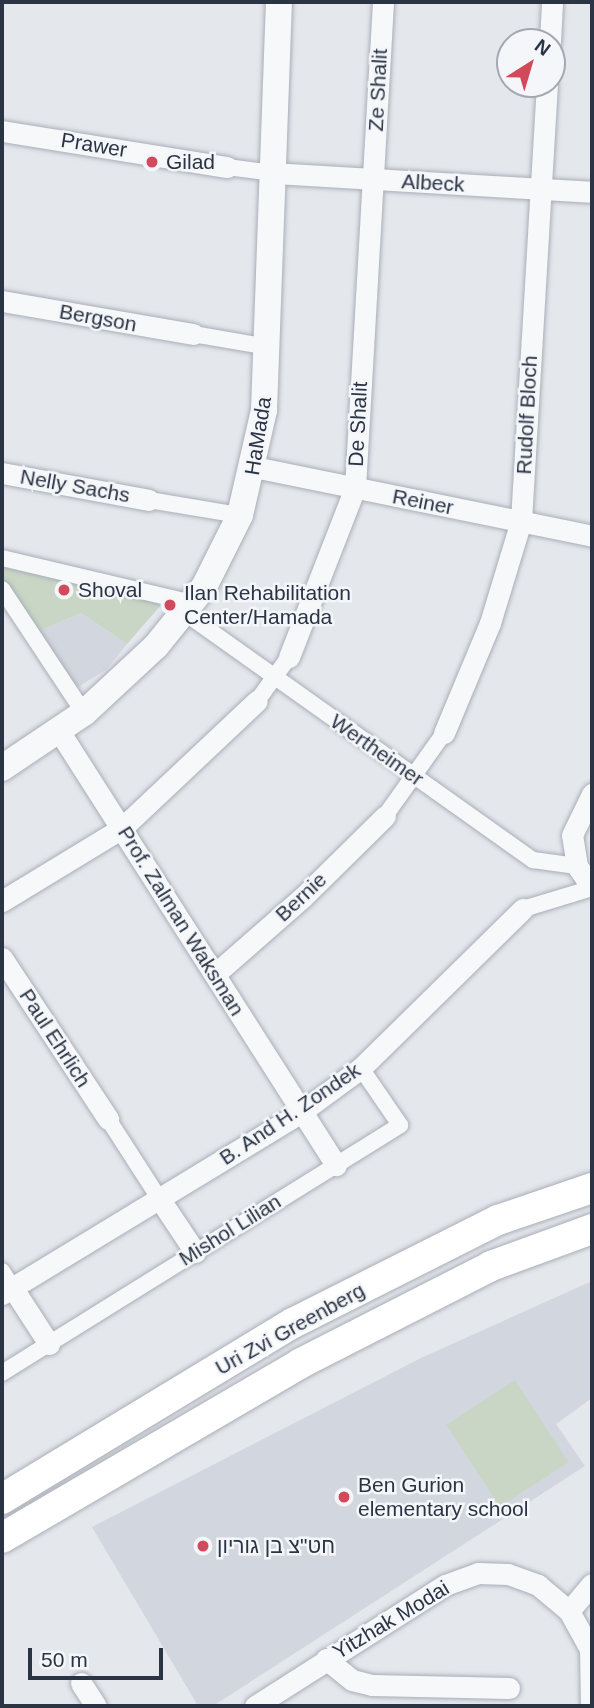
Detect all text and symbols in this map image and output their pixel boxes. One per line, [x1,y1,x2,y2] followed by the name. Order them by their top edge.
[496,28,566,98] north arrow
[531,35,555,60] text: N
[363,48,393,132] street label: Ze Shalit
[59,127,129,163] street label: Prawer
[166,149,215,175] place label: Gilad
[144,154,160,170] marker: Gilad
[401,169,465,197] street label: Albeck
[57,299,139,337] street label: Bergson
[511,355,543,475] street label: Rudolf Bloch
[343,381,373,467] street label: De Shalit
[239,395,277,477] street label: HaMada
[18,464,132,508] street label: Nelly Sachs
[390,484,456,520] street label: Reiner
[78,577,142,603] place label: Shoval
[184,580,351,630] place label: Ilan Rehabilitation Center/Hamada
[56,582,72,598] marker: Shoval
[162,597,178,613] marker: Ilan Rehabilitation Center/Hamada
[325,709,429,791] street label: Wertheimer
[112,822,250,1020] street label: Prof. Zalman Waksman
[270,867,332,927] street label: Bernie
[14,984,96,1092] street label: Paul Ehrlich
[214,1057,366,1171] street label: B. And H. Zondek
[174,1189,286,1271] street label: Mishol Lilian
[211,1278,369,1380] street label: Uri Zvi Greenberg
[358,1472,528,1522] place label: Ben Gurion elementary school
[336,1489,352,1505] marker: Ben Gurion elementary school
[217,1533,335,1559] place label: חט"צ בן גוריון
[195,1538,211,1554] marker: חט"צ בן גוריון
[328,1575,454,1665] street label: Yitzhak Modai
[32,1634,166,1678] scale bar
[41,1648,88,1671] text: 50 m

